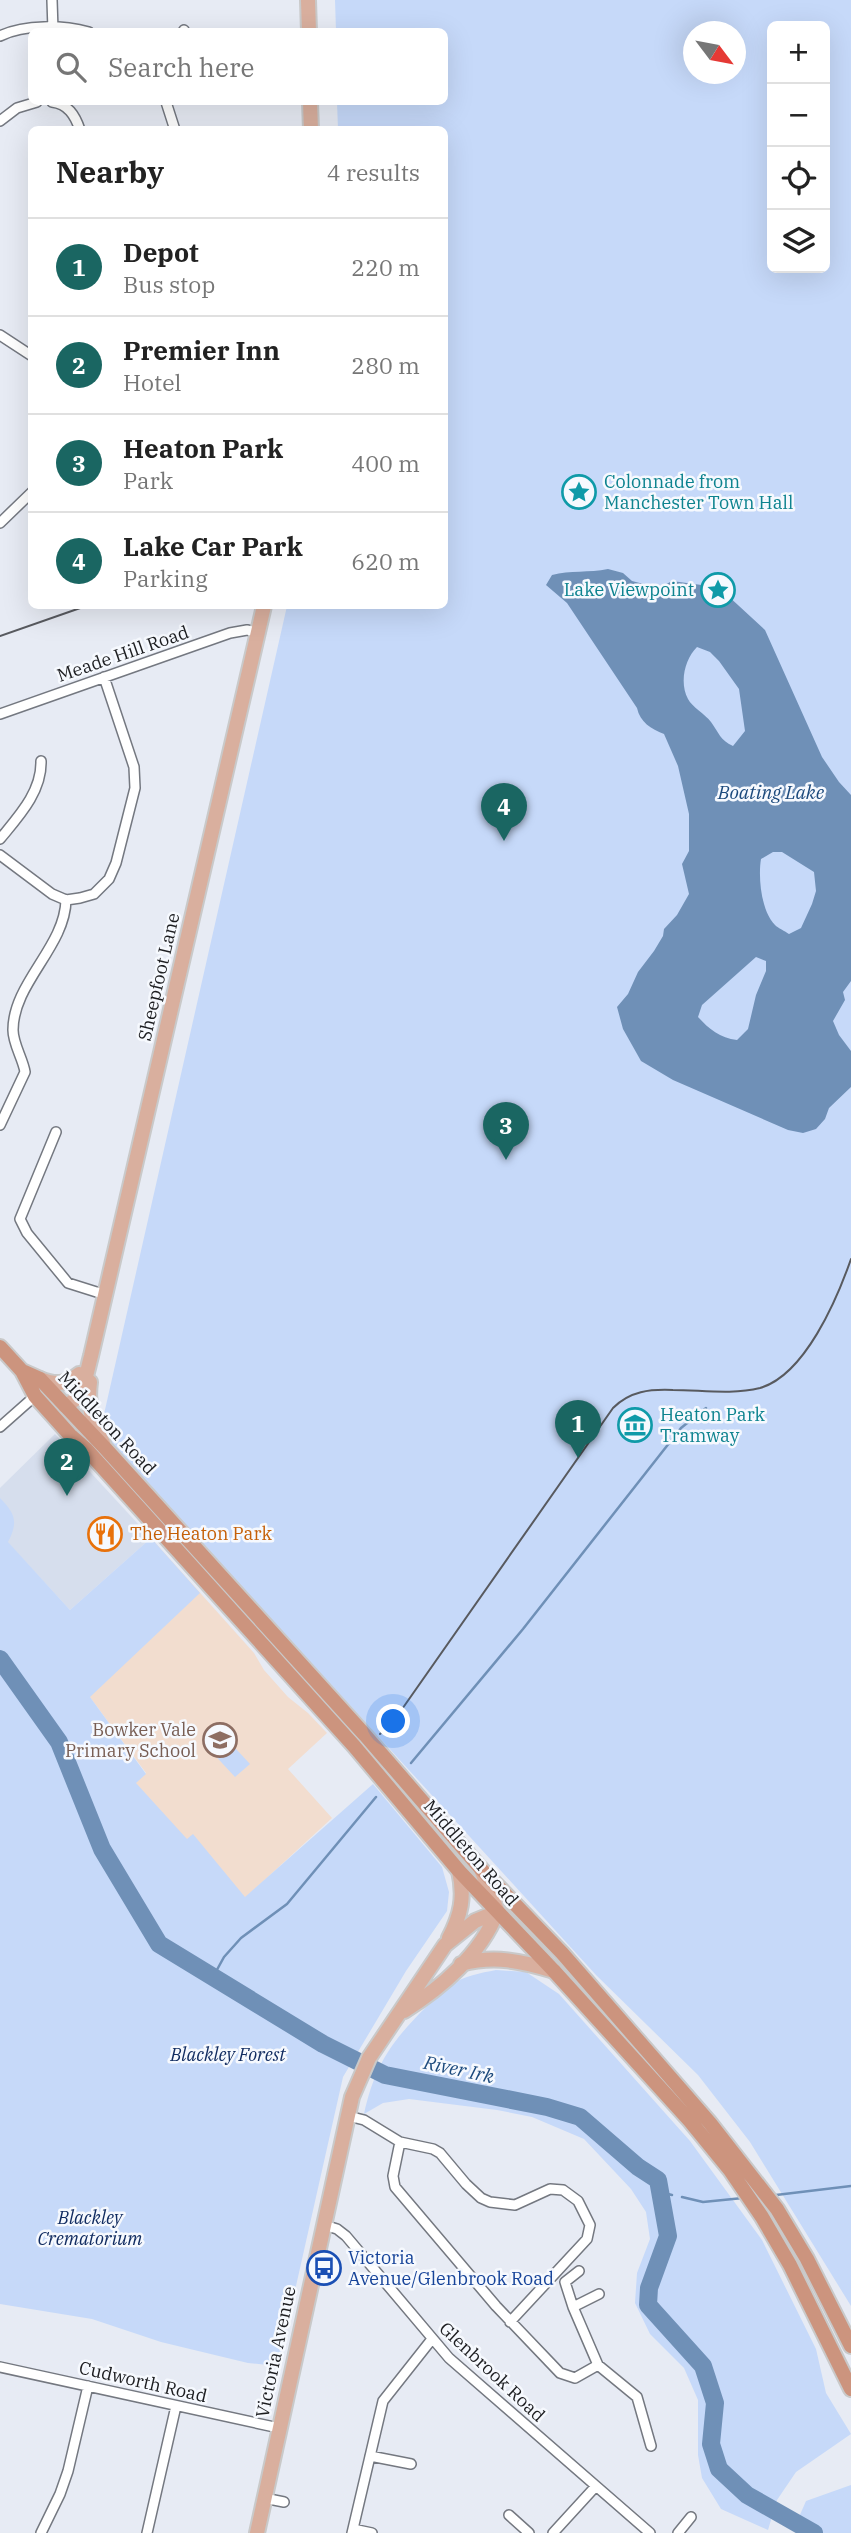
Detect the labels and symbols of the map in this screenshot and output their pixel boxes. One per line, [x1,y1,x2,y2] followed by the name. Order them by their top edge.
[683,21,746,84] north arrow
[604,470,793,514] place label: Colonnade from Manchester Town Hall
[560,473,598,511] place icon: Colonnade from Manchester Town Hall
[699,571,737,609] place icon: Lake Viewpoint
[564,578,694,601] place label: Lake Viewpoint
[54,620,192,687] street label: Meade Hill Road
[717,780,825,804] water label: Boating Lake
[481,783,527,841] pin: 4
[133,911,184,1043] street label: Sheepfoot Lane
[483,1102,529,1160] pin: 3
[53,1366,161,1479] street label: Middleton Road
[555,1400,601,1458] pin: 1
[660,1403,766,1447] place label: Heaton Park Tramway
[616,1406,654,1444] museum icon: Heaton Park Tramway
[44,1438,90,1496] pin: 2
[86,1515,124,1553] restaurant icon: The Heaton Park
[130,1522,272,1545] place label: The Heaton Park
[376,1704,410,1738] your location
[65,1718,196,1762] place label: Bowker Vale Primary School
[201,1721,239,1759] school or university icon: Bowker Vale Primary School
[419,1795,524,1911] street label: Middleton Road
[169,2043,286,2066] park label: Blackley Forest
[421,2050,497,2088] water label: River Irk
[38,2206,142,2250] park label: Blackley Crematorium
[348,2246,554,2290] place label: Victoria Avenue/Glenbrook Road
[305,2249,343,2287] bus stop icon: Victoria Avenue/Glenbrook Road
[250,2284,301,2420] street label: Victoria Avenue
[435,2317,550,2427] street label: Glenbrook Road
[77,2356,209,2407] street label: Cudworth Road

